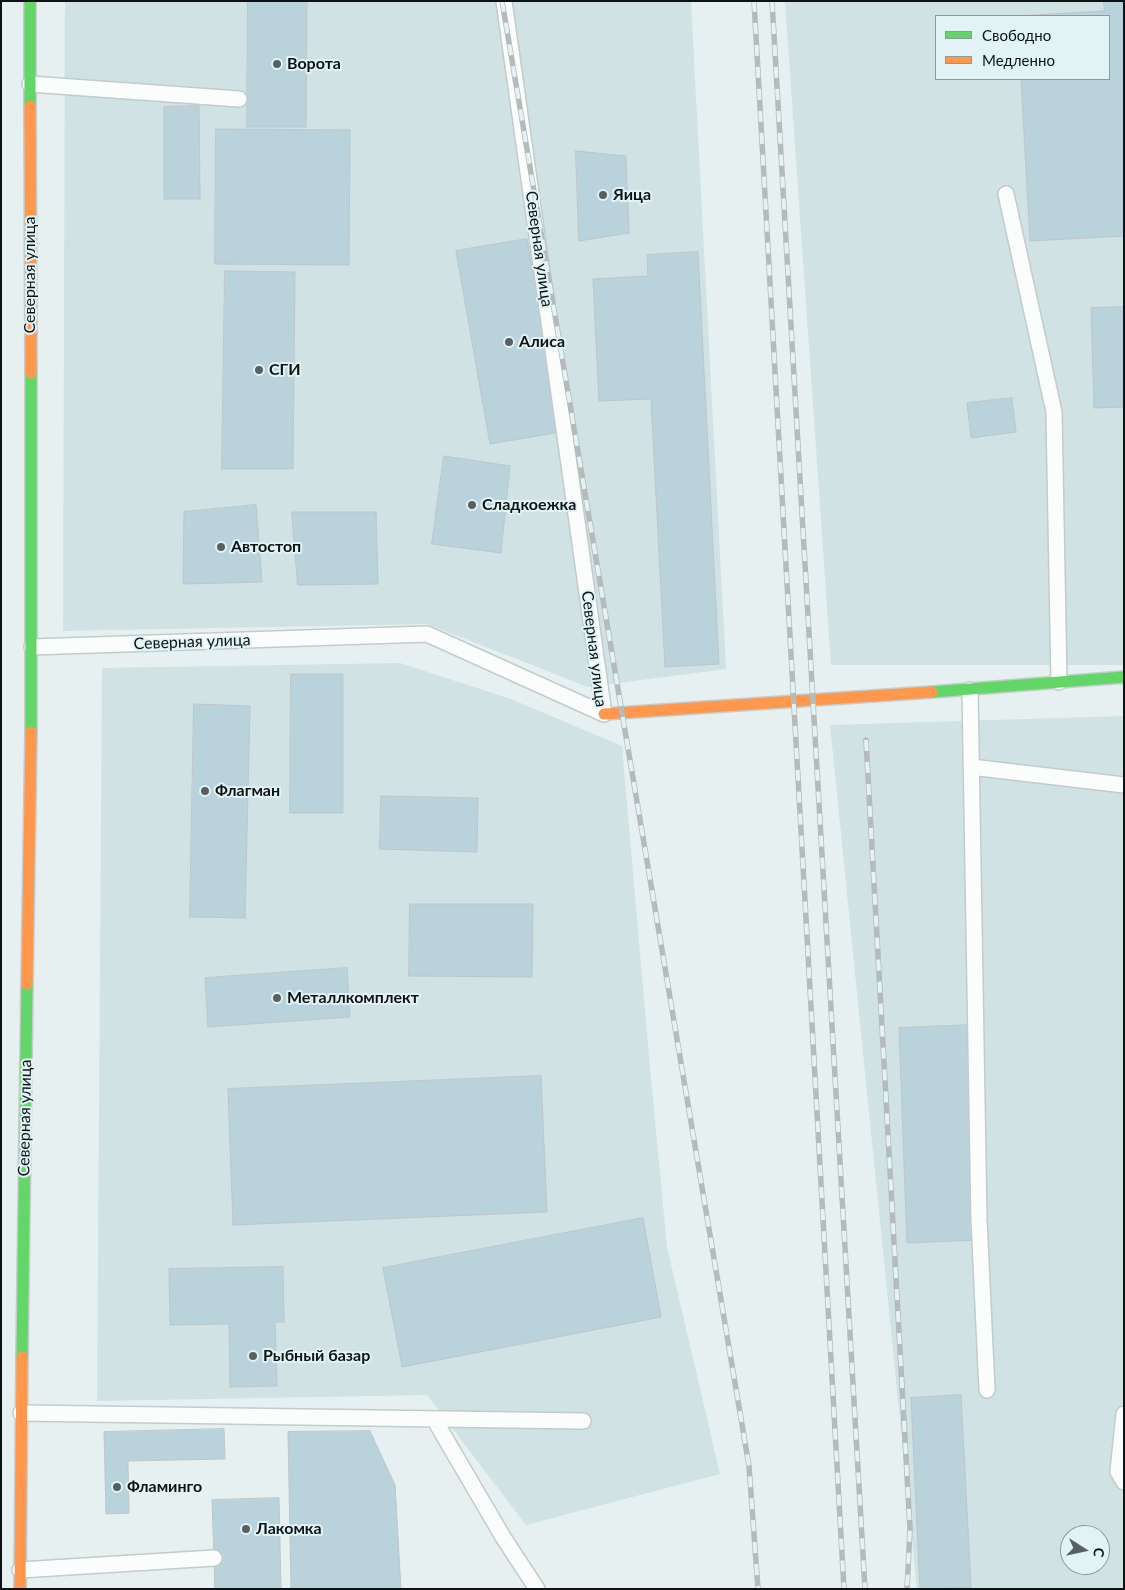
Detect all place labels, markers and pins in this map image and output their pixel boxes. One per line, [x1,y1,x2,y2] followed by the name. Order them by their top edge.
[287,54,341,74] place label: Ворота
[271,58,283,70] marker: Ворота
[613,185,651,205] place label: Яица
[597,189,609,201] marker: Яица
[519,332,565,352] place label: Алиса
[503,336,515,348] marker: Алиса
[269,360,301,380] place label: СГИ
[253,364,265,376] marker: СГИ
[482,495,576,515] place label: Сладкоежка
[466,499,478,511] marker: Сладкоежка
[231,537,301,557] place label: Автостоп
[215,541,227,553] marker: Автостоп
[215,781,280,801] place label: Флагман
[199,785,211,797] marker: Флагман
[287,988,419,1008] place label: Металлкомплект
[271,992,283,1004] marker: Металлкомплект
[263,1346,370,1366] place label: Рыбный базар
[247,1350,259,1362] marker: Рыбный базар
[127,1477,202,1497] place label: Фламинго
[111,1481,123,1493] marker: Фламинго
[256,1519,322,1539] place label: Лакомка
[240,1523,252,1535] marker: Лакомка

